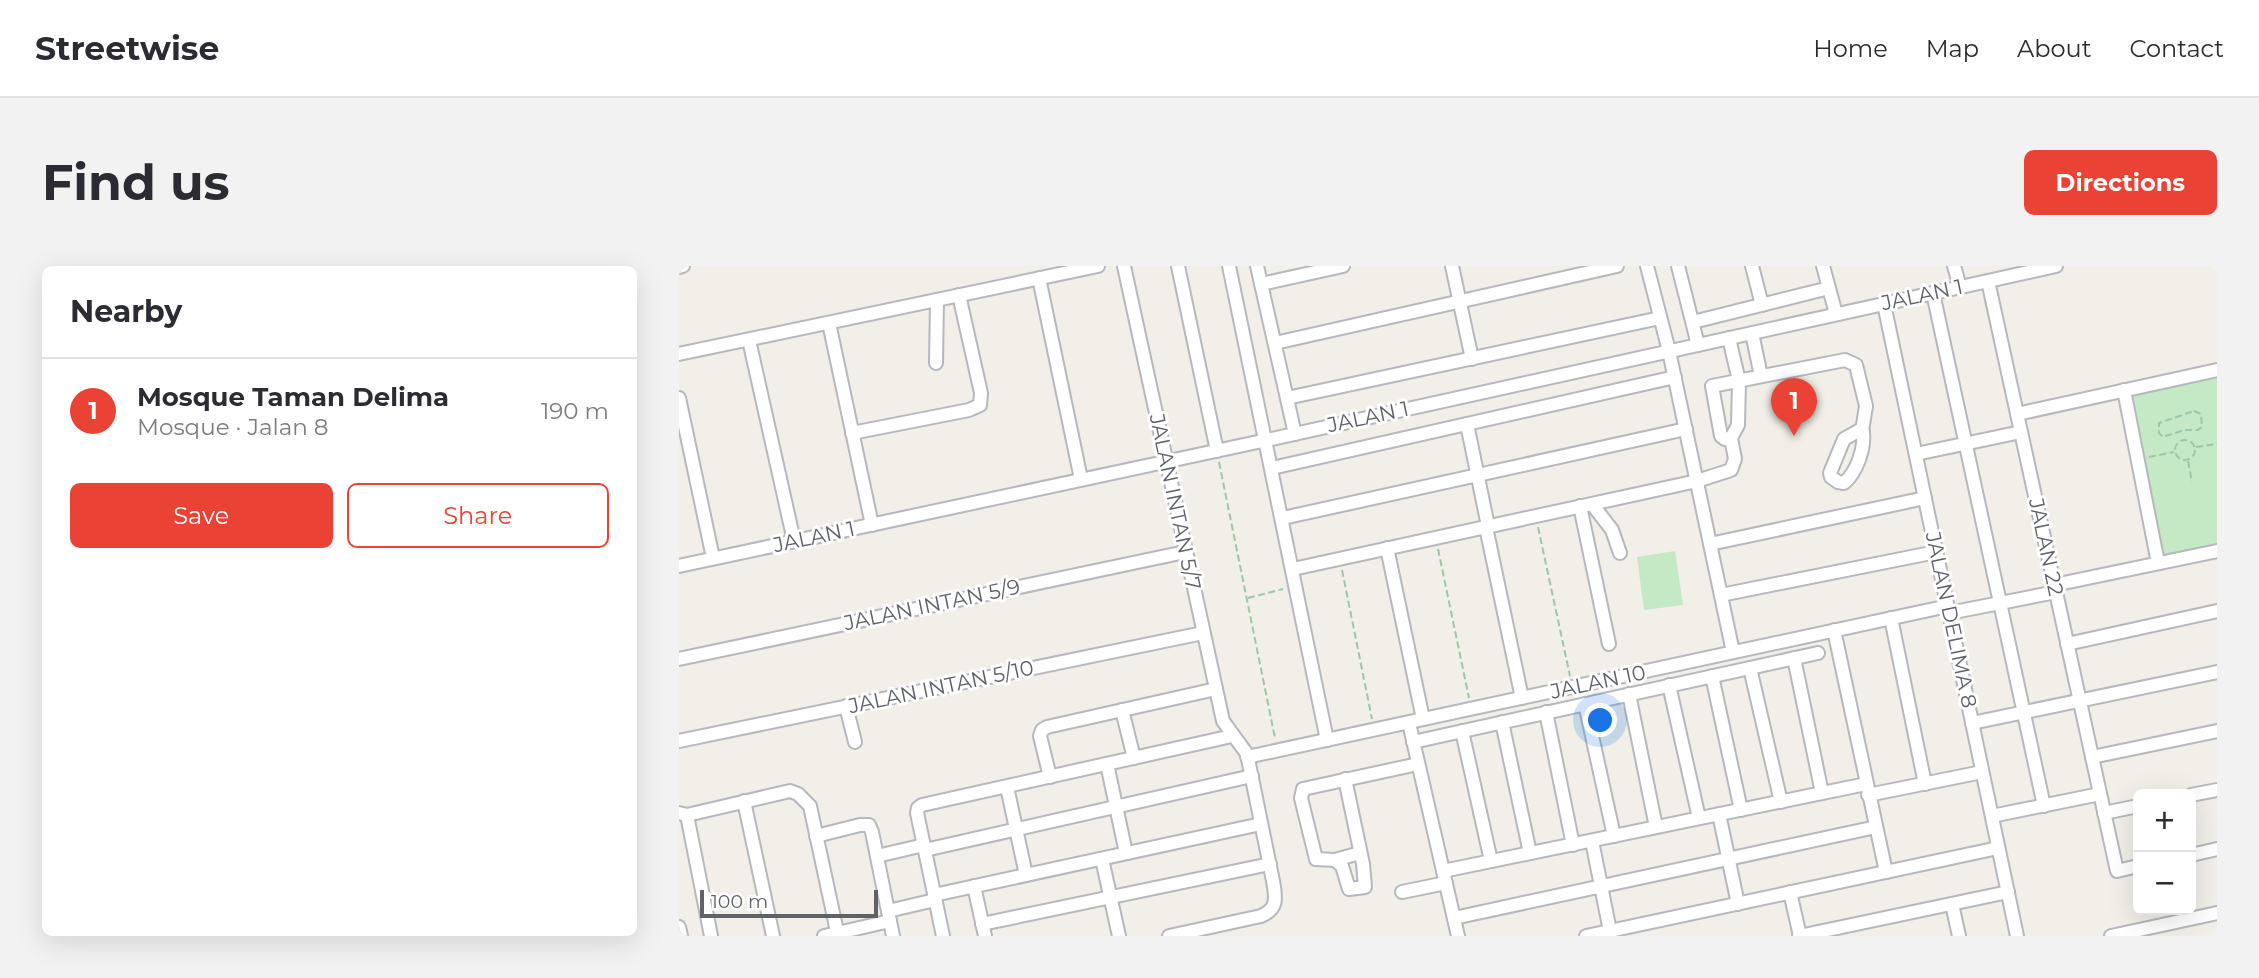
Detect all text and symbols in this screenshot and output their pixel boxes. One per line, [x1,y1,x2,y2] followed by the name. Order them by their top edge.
[35,28,219,68] text: Streetwise
[1813,34,1888,63] text: Home
[1926,34,1979,63] text: Map
[2017,34,2091,63] text: About
[2129,34,2224,63] text: Contact
[2024,150,2217,215] button: Directions
[42,153,230,212] text: Find us
[1878,274,1965,316] street label: JALAN 1
[70,293,182,330] text: Nearby
[1771,378,1817,436] pin: 1
[137,381,449,413] text: Mosque Taman Delima
[1324,396,1411,438] street label: JALAN 1
[88,397,98,425] text: 1
[541,397,609,425] text: 190 m
[1144,411,1206,592] street label: JALAN INTAN 5/7
[137,413,329,441] text: Mosque · Jalan 8
[70,483,333,548] button: Save
[347,483,609,548] button: Share
[2024,495,2069,598] street label: JALAN 22
[770,516,857,558] street label: JALAN 1
[1920,529,1982,710] street label: JALAN DELIMA 8
[841,574,1022,636] street label: JALAN INTAN 5/9
[845,655,1036,719] street label: JALAN INTAN 5/10
[1547,659,1648,704] street label: JALAN 10
[1583,703,1617,737] your location
[2133,789,2196,915] map controls
[2133,789,2196,852] button: +
[2133,852,2196,915] button: −
[700,887,879,919] scale bar
[711,890,768,913] text: 100 m

